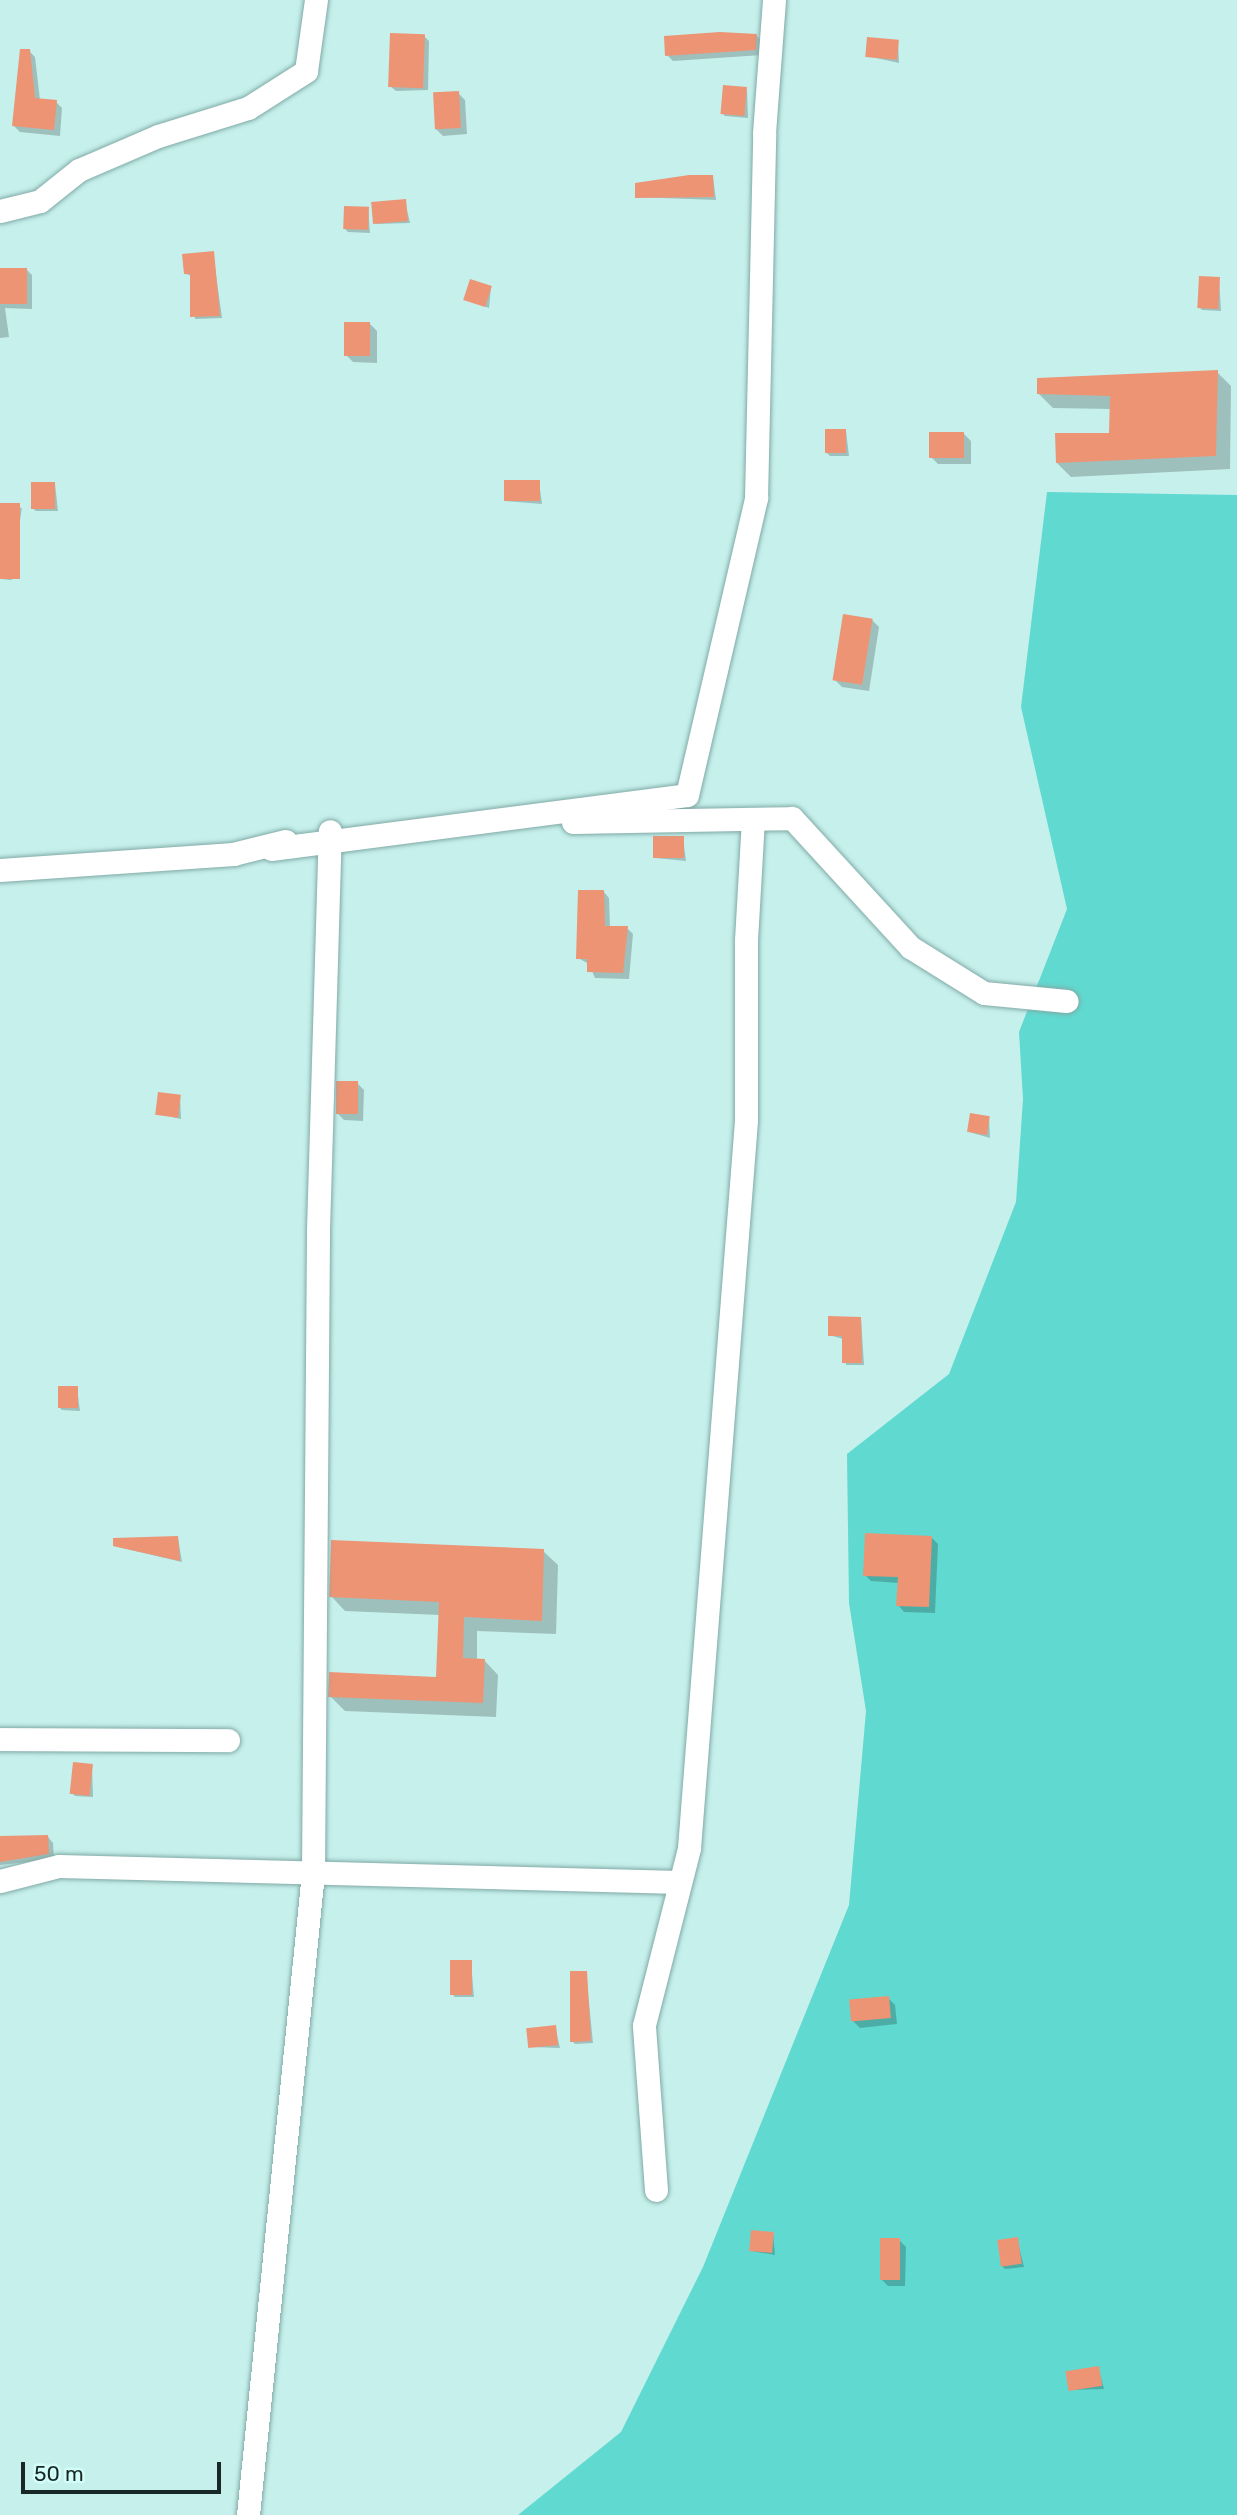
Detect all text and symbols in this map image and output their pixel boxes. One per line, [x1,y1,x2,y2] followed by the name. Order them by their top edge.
[24,2448,224,2492] scale bar
[34,2461,84,2486] text: 50 m

